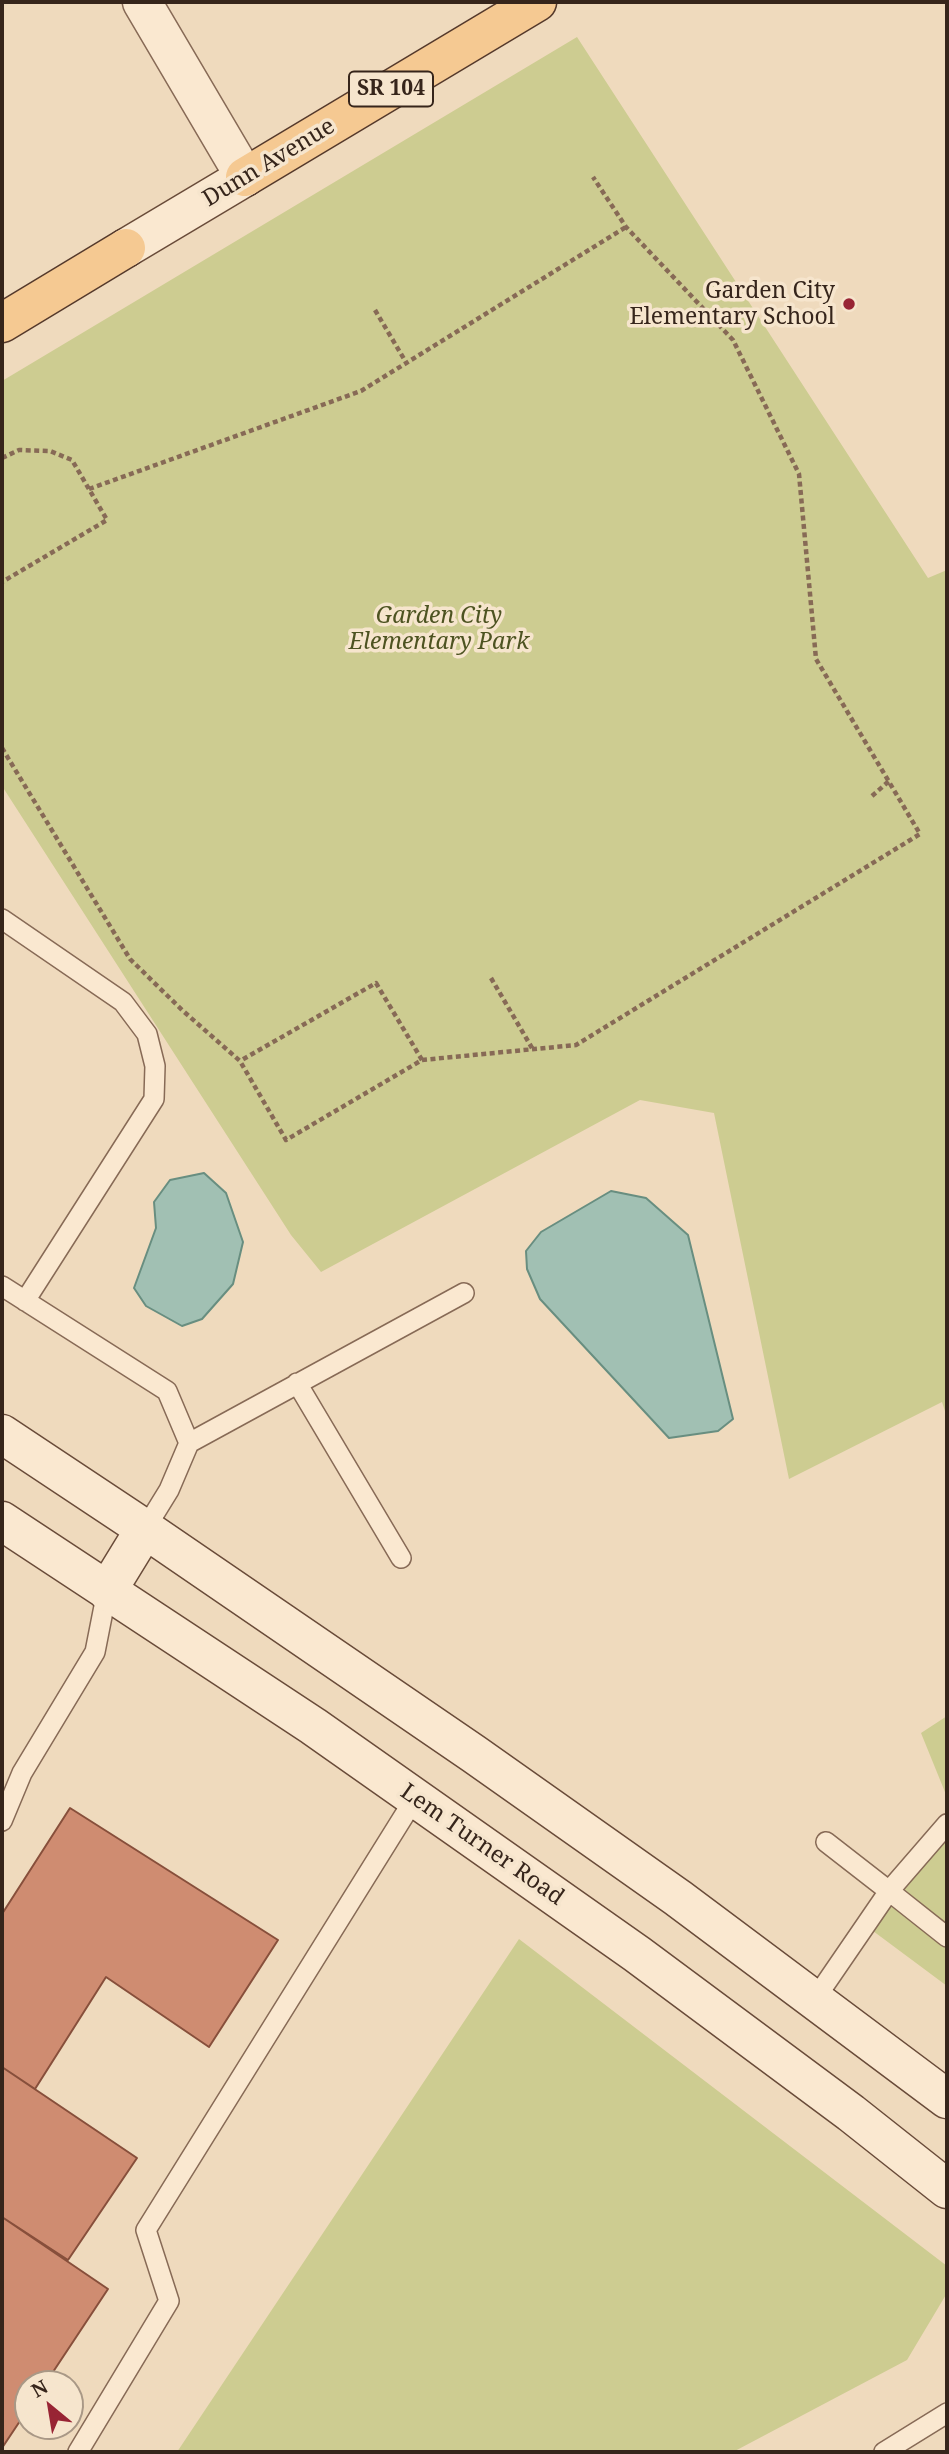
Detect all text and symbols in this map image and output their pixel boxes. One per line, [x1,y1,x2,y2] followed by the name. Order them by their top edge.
[349,72,433,106] road number: SR 104
[198,113,340,213] street label: Dunn Avenue
[629,277,835,331] place label: Garden City Elementary School
[841,296,857,312] marker: Garden City Elementary School
[349,602,529,656] park label: Garden City Elementary Park
[395,1778,569,1912] street label: Lem Turner Road
[14,2370,84,2440] north arrow
[27,2374,52,2404] text: N

